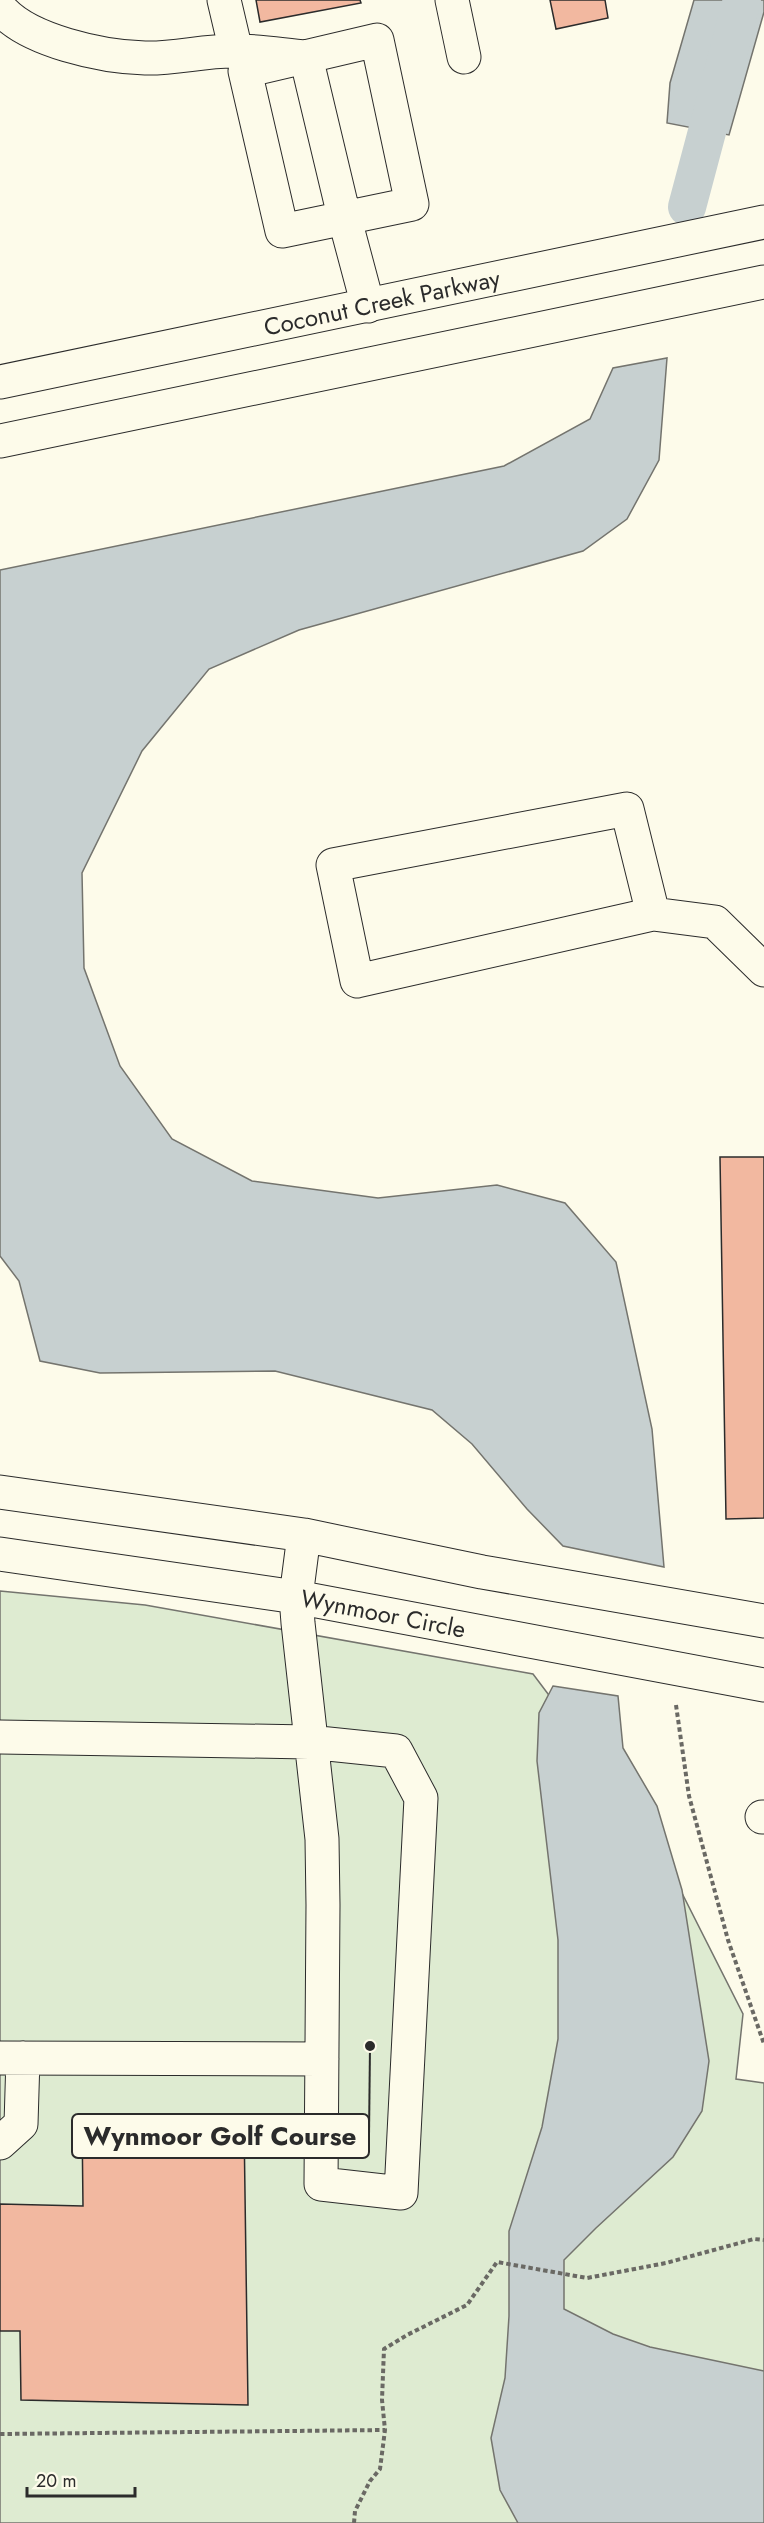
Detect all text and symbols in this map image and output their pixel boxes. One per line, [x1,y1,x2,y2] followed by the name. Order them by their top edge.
[261,260,504,345] street label: Coconut Creek Parkway
[298,1580,468,1647] street label: Wynmoor Circle
[72,2114,369,2158] callout: Wynmoor Golf Course
[84,2117,357,2155] text: Wynmoor Golf Course
[27,2460,135,2498] scale bar
[36,2468,76,2494] text: 20 m

